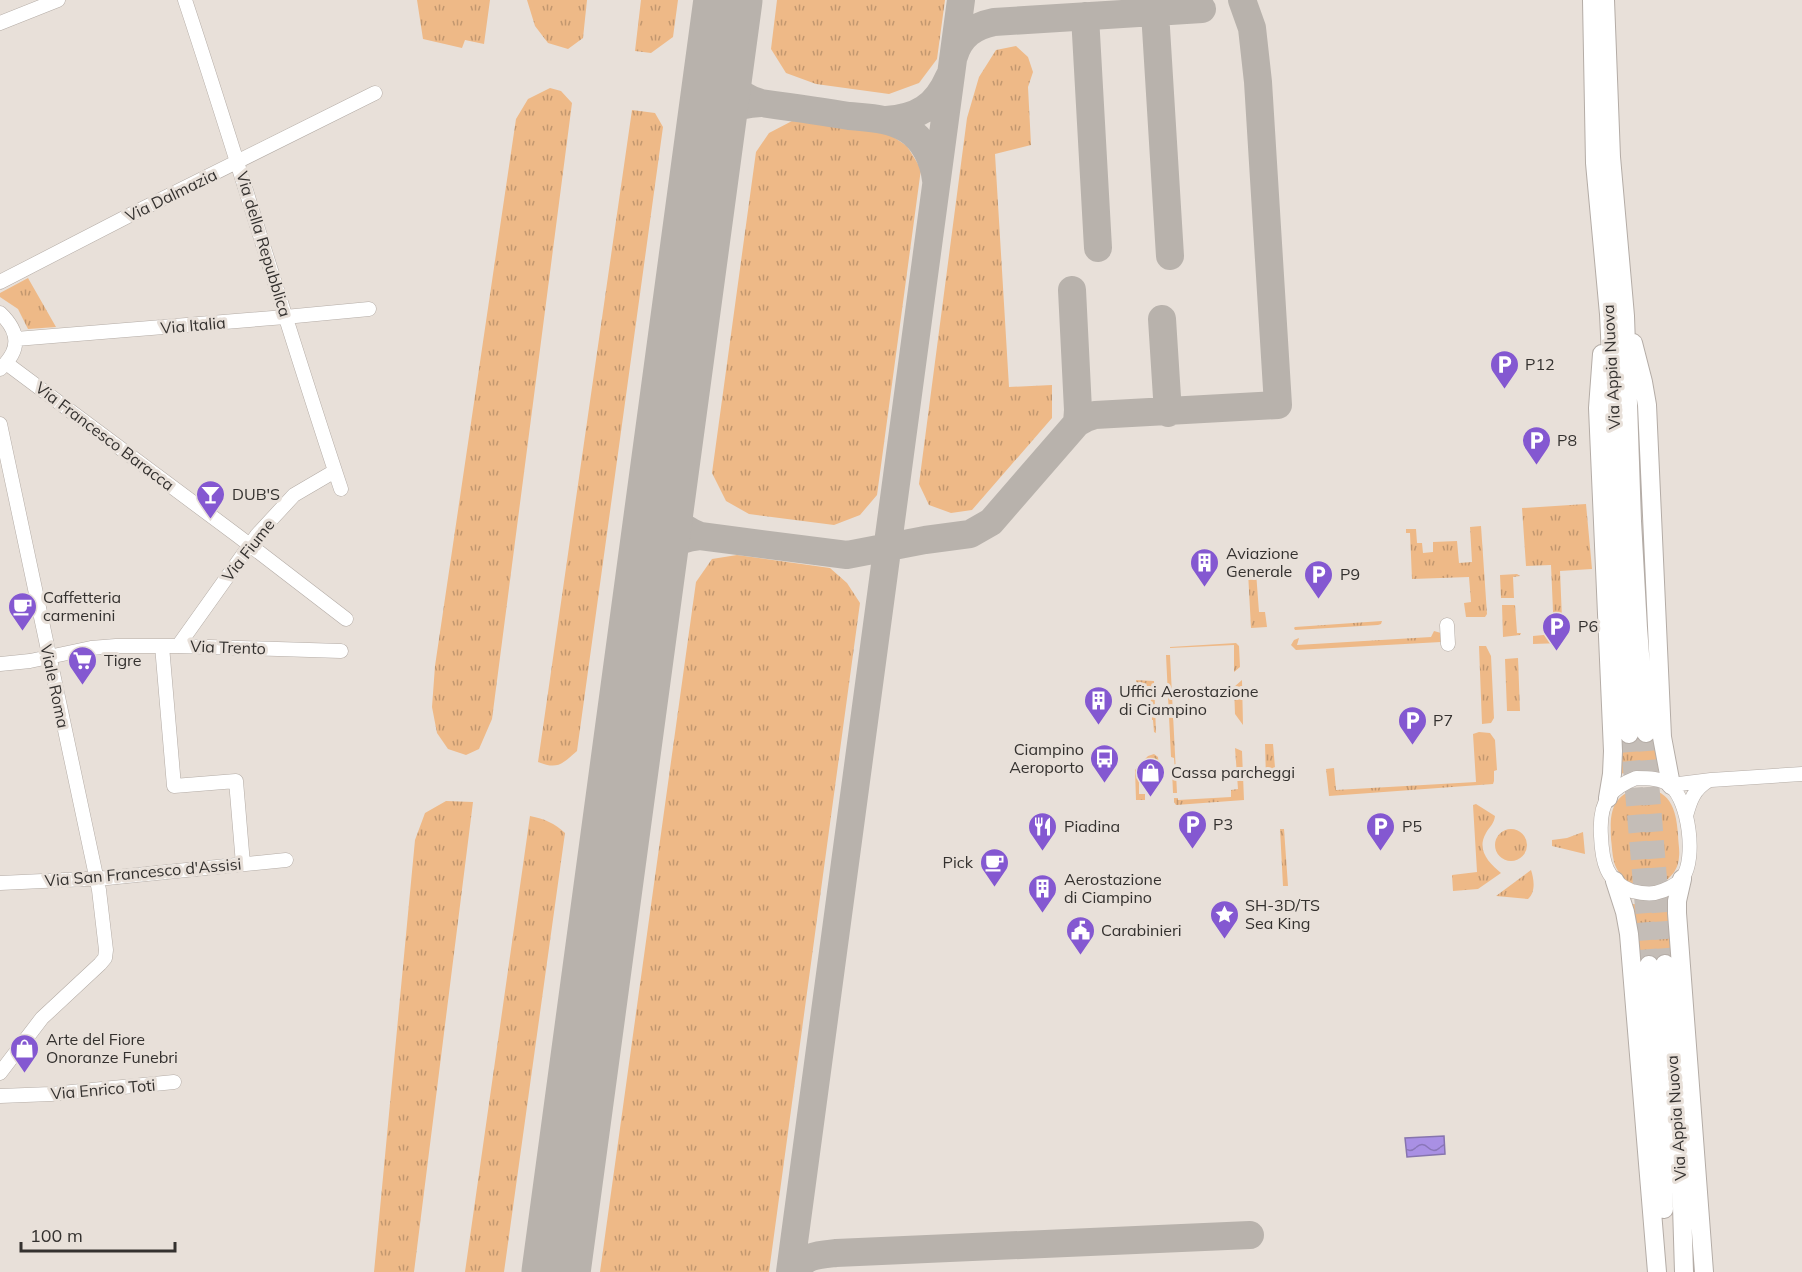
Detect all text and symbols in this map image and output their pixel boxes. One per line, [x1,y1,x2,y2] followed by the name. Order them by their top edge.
[122,164,220,226] street label: Via Dalmazia
[232,169,296,319] street label: Via della Repubblica
[1598,304,1624,430] street label: Via Appia Nuova
[160,312,226,338] street label: Via Italia
[1488,348,1520,390] parking icon: P12
[1525,354,1555,374] place label: P12
[32,377,178,495] street label: Via Francesco Baracca
[1520,424,1552,466] parking icon: P8
[1557,430,1577,450] place label: P8
[195,478,227,520] bar icon: DUB'S
[232,484,280,504] place label: DUB'S
[217,515,279,585] street label: Via Fiume
[1226,543,1299,581] place label: Aviazione Generale
[1189,546,1221,588] building icon: Aviazione Generale
[1303,558,1335,600] parking icon: P9
[1340,564,1360,584] place label: P9
[43,587,121,625] place label: Caffetteria carmenini
[6,590,38,632] cafe icon: Caffetteria carmenini
[1541,610,1573,652] parking icon: P6
[1578,616,1598,636] place label: P6
[190,636,266,658] street label: Via Trento
[36,642,74,730] street label: Viale Roma
[67,644,99,686] supermarket icon: Tigre
[104,650,142,670] place label: Tigre
[1119,681,1259,719] place label: Uffici Aerostazione di Ciampino
[1082,684,1114,726] building icon: Uffici Aerostazione di Ciampino
[1396,704,1428,746] parking icon: P7
[1433,710,1453,730] place label: P7
[1009,739,1084,777] place label: Ciampino Aeroporto
[1089,742,1121,784] bus stop icon: Ciampino Aeroporto
[1134,756,1166,798] shop icon: Cassa parcheggi
[1171,762,1295,782] place label: Cassa parcheggi
[1176,808,1208,850] parking icon: P3
[1027,810,1059,852] restaurant icon: Piadina
[1365,810,1397,852] parking icon: P5
[1213,814,1233,834] place label: P3
[1064,816,1120,836] place label: Piadina
[1402,816,1422,836] place label: P5
[978,846,1010,888] cafe icon: Pick
[943,852,974,872] place label: Pick
[44,853,242,891] street label: Via San Francesco d'Assisi
[1064,869,1162,907] place label: Aerostazione di Ciampino
[1027,872,1059,914] building icon: Aerostazione di Ciampino
[1245,895,1320,933] place label: SH-3D/TS Sea King
[1208,898,1240,940] place icon: SH-3D/TS Sea King
[1064,914,1096,956] public building icon: Carabinieri
[1101,920,1182,940] place label: Carabinieri
[46,1029,178,1067] place label: Arte del Fiore Onoranze Funebri
[9,1032,41,1074] shop icon: Arte del Fiore Onoranze Funebri
[1662,1055,1690,1181] street label: Via Appia Nuova
[50,1074,156,1104] street label: Via Enrico Toti
[21,1215,176,1253] scale bar
[30,1224,83,1247] text: 100 m

